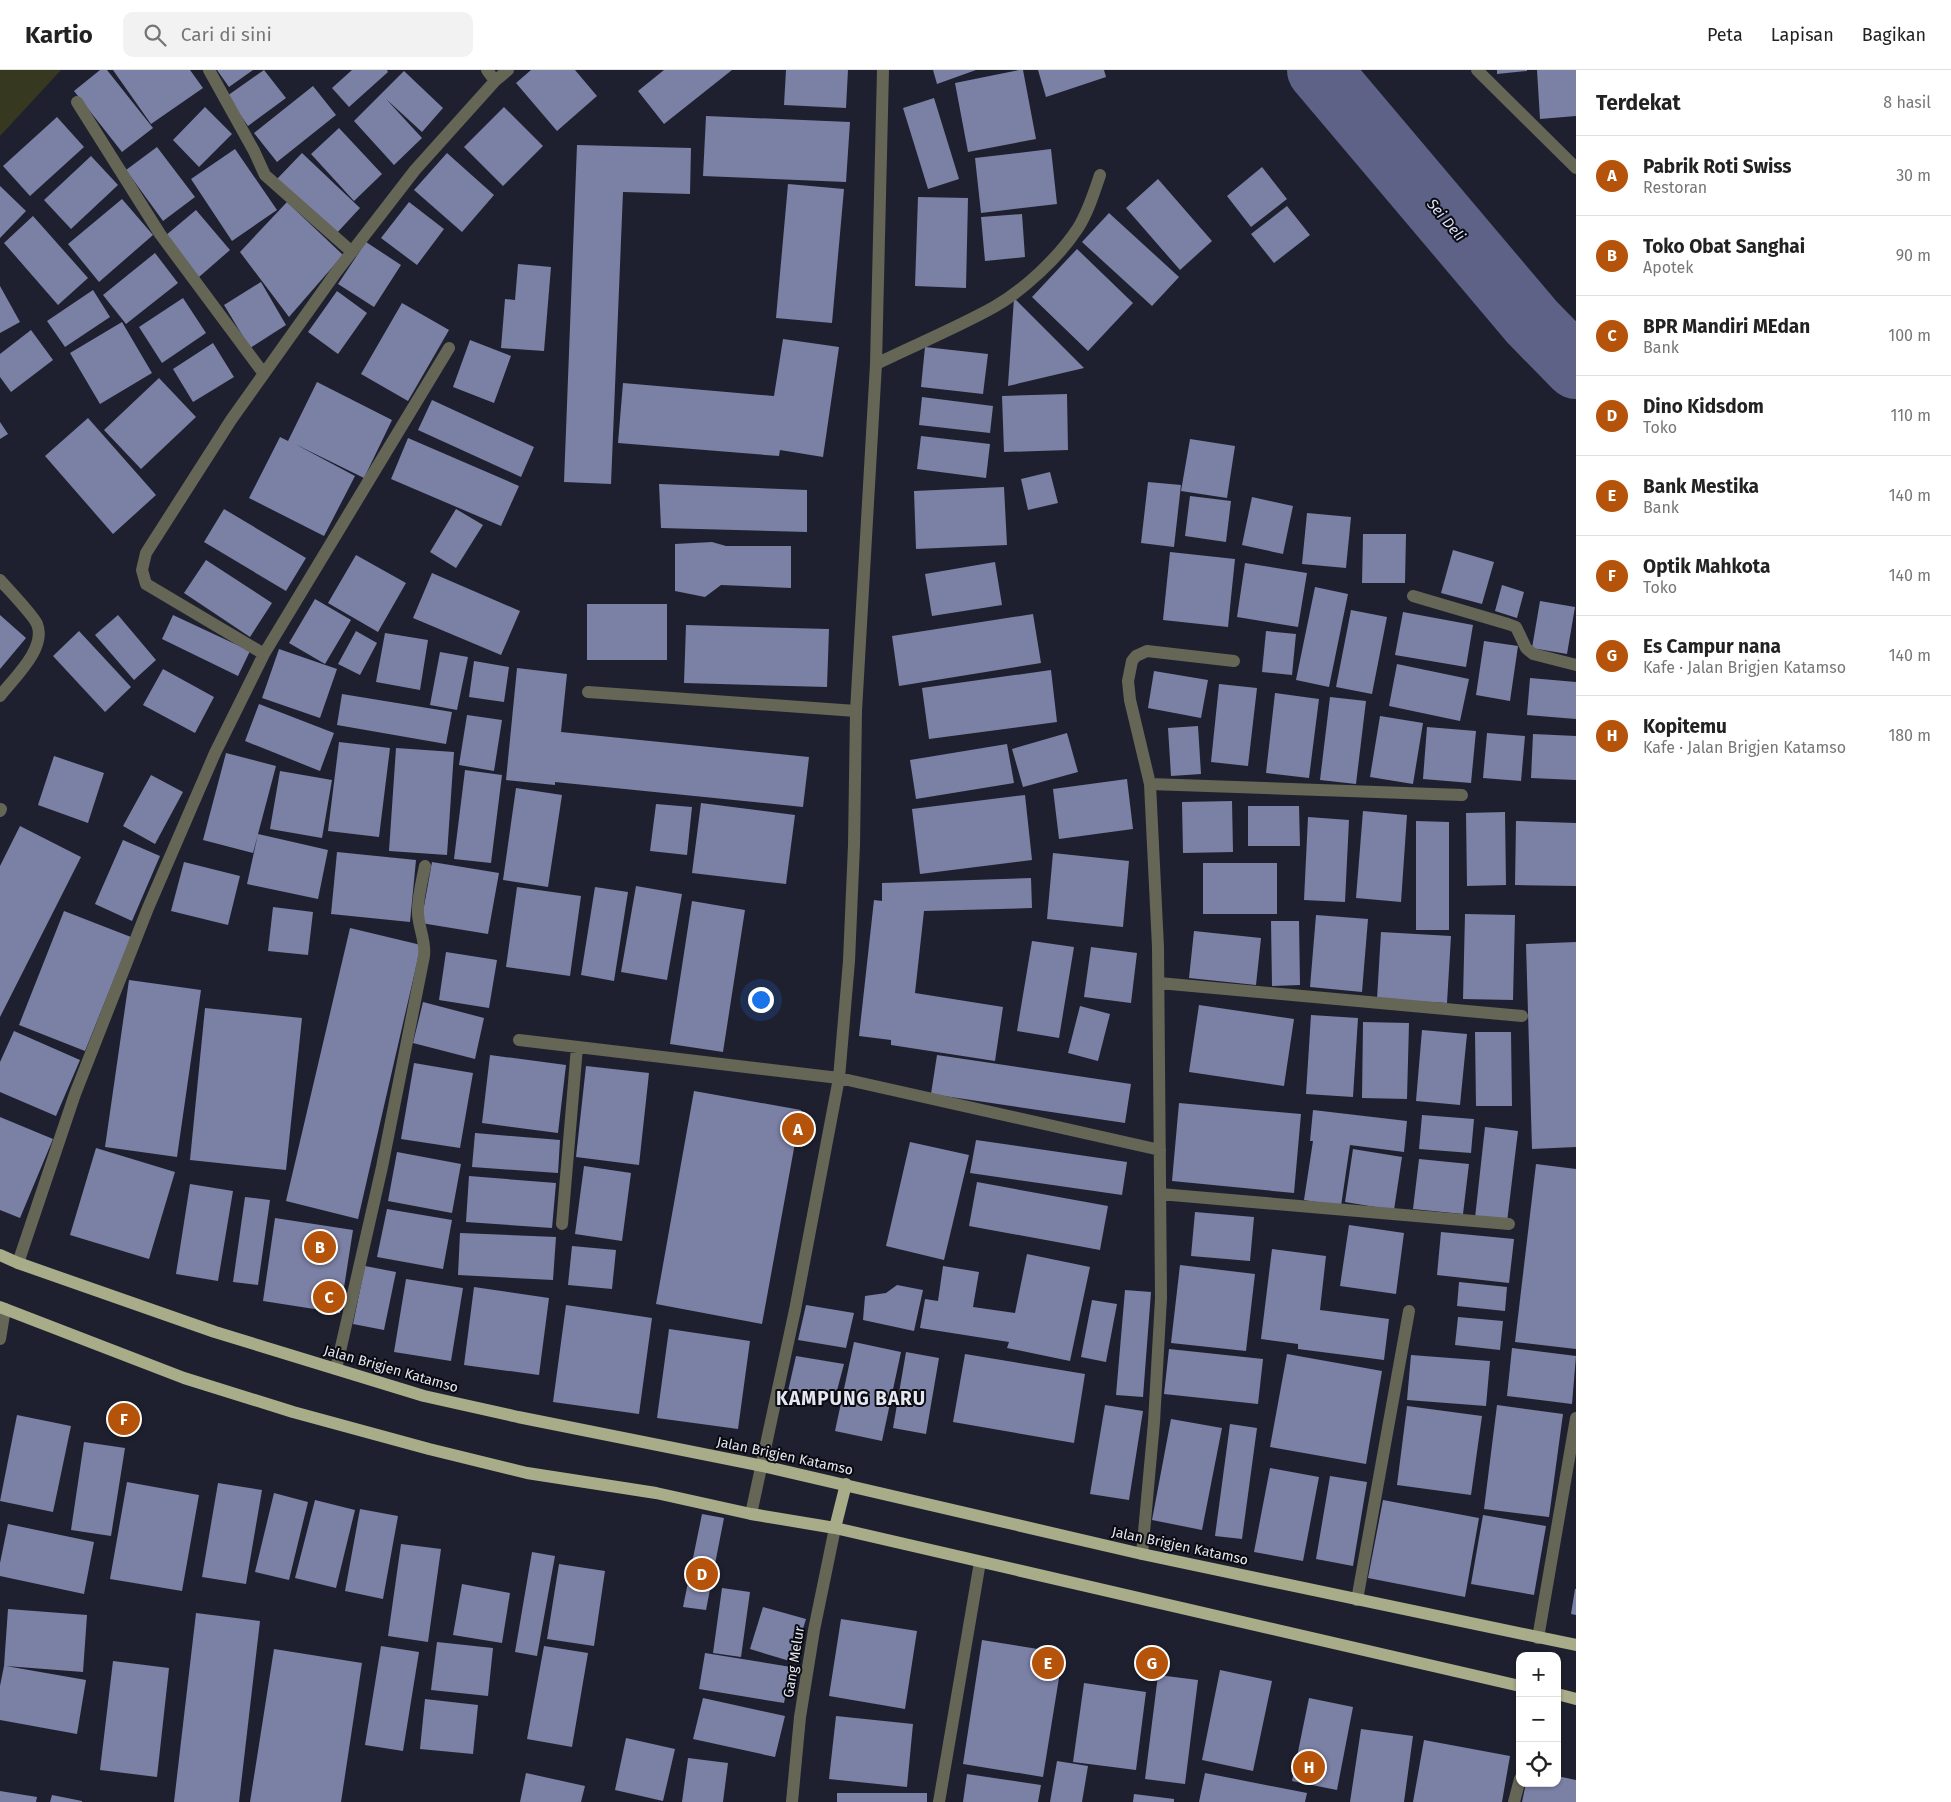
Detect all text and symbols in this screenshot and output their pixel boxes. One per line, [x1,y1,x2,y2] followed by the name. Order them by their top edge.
[123,12,473,57] search box
[25,21,93,49] text: Kartio
[141,21,169,49] icon: search
[181,23,272,46] text: Cari di sini
[1707,24,1743,46] text: Peta
[1771,24,1834,46] text: Lapisan
[1862,24,1926,46] text: Bagikan
[1596,90,1681,116] text: Terdekat
[1883,93,1931,112] text: 8 hasil
[1643,155,1792,178] text: Pabrik Roti Swiss
[1607,166,1617,185] text: A
[1896,166,1931,185] text: 30 m
[1643,178,1707,197] text: Restoran
[1422,194,1469,245] water label: Sei Deli
[1643,235,1805,258] text: Toko Obat Sanghai
[1607,246,1617,265] text: B
[1896,246,1931,265] text: 90 m
[1643,258,1693,277] text: Apotek
[1643,315,1810,338] text: BPR Mandiri MEdan
[1607,326,1617,345] text: C
[1888,326,1931,345] text: 100 m
[1643,338,1679,357] text: Bank
[1643,395,1764,418] text: Dino Kidsdom
[1607,406,1617,425] text: D
[1890,406,1931,425] text: 110 m
[1643,418,1677,437] text: Toko
[1643,475,1759,498] text: Bank Mestika
[1608,486,1616,505] text: E
[1889,486,1931,505] text: 140 m
[1643,498,1679,517] text: Bank
[1643,555,1770,578] text: Optik Mahkota
[1608,566,1616,585] text: F
[1889,566,1931,585] text: 140 m
[1643,578,1677,597] text: Toko
[1643,635,1781,658] text: Es Campur nana
[1607,646,1617,665] text: G
[1889,646,1931,665] text: 140 m
[1643,658,1846,677] text: Kafe · Jalan Brigjen Katamso
[1643,715,1727,738] text: Kopitemu
[1607,726,1617,745] text: H
[1888,726,1931,745] text: 180 m
[1643,738,1846,757] text: Kafe · Jalan Brigjen Katamso
[748,987,774,1013] your location
[782,1110,814,1148] pin: A
[304,1228,336,1266] pin: B
[313,1278,345,1316] pin: C
[322,1342,460,1396] street label: Jalan Brigjen Katamso
[776,1387,926,1410] district label: KAMPUNG BARU
[108,1400,140,1438] pin: F
[715,1433,855,1479] street label: Jalan Brigjen Katamso
[1110,1523,1250,1569] street label: Jalan Brigjen Katamso
[686,1555,718,1593] pin: D
[780,1625,808,1699] street label: Gang Melur
[1032,1644,1064,1682] pin: E
[1136,1644,1168,1682] pin: G
[1516,1652,1561,1787] map controls
[1516,1652,1561,1697] button: +
[1516,1697,1561,1742] button: −
[1516,1742,1561,1787] button: locate
[1293,1748,1325,1786] pin: H

